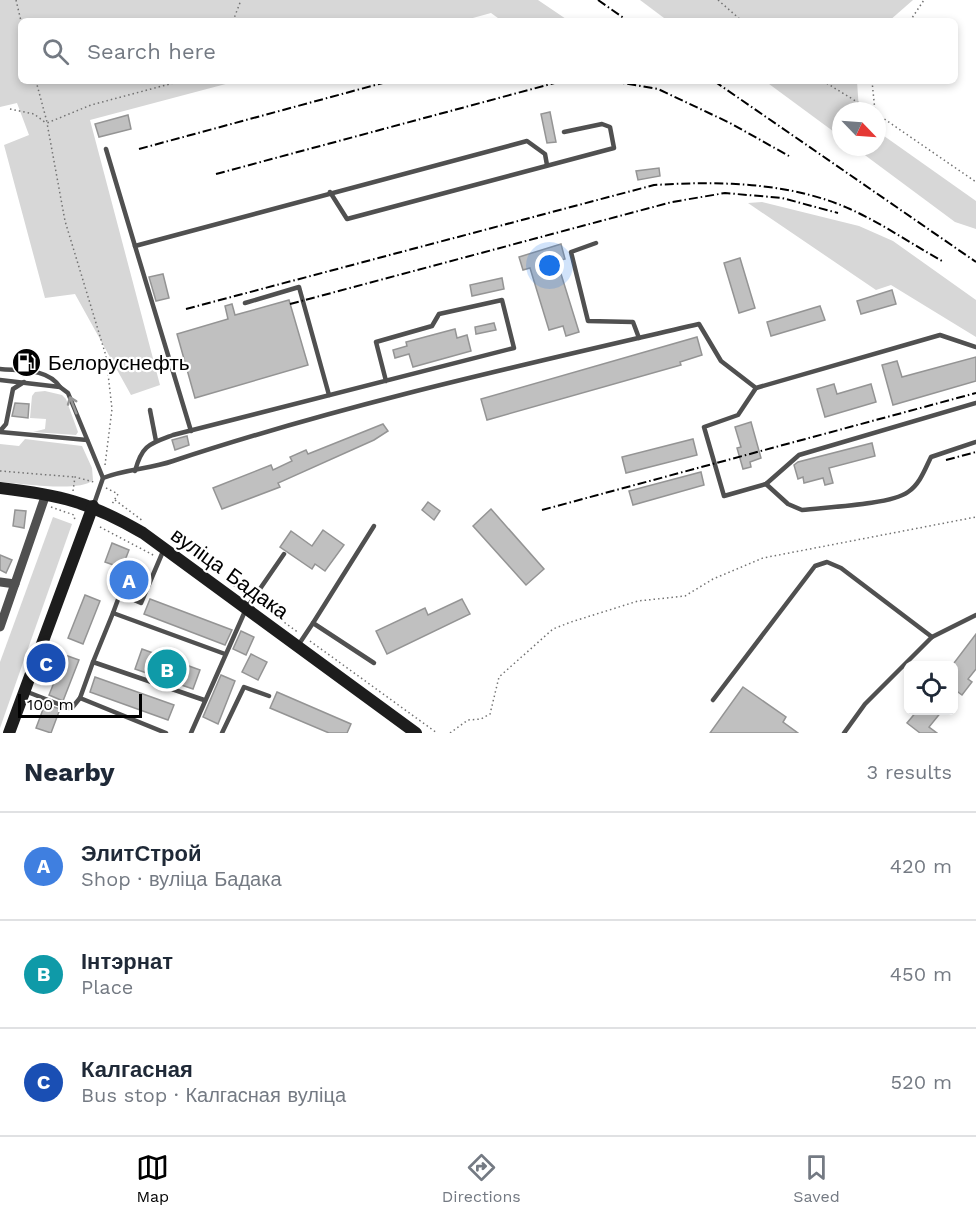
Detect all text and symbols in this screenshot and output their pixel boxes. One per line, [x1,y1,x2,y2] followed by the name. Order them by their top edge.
[18,18,958,84] search box
[39,35,72,68] icon: search
[87,39,216,64] text: Search here
[832,102,886,156] north arrow
[535,251,564,280] your location
[11,346,43,378] fuel station icon: Белоруснефть
[48,350,190,375] place label: Белоруснефть
[67,396,78,415] one-way arrow
[166,522,294,624] street label: вуліца Бадака
[110,558,148,602] pin: A
[26,640,66,686] pin: C
[148,646,186,692] pin: B
[904,661,958,715] map controls
[904,661,958,715] button: locate
[18,691,142,718] scale bar
[27,695,74,714] text: 100 m
[24,757,115,787] text: Nearby
[867,760,952,784] text: 3 results
[81,841,201,866] text: ЭлитСтрой
[37,854,50,878] text: A
[890,854,952,878] text: 420 m
[81,867,282,891] text: Shop · вуліца Бадака
[81,949,173,974] text: Інтэрнат
[37,962,50,986] text: B
[890,962,952,986] text: 450 m
[81,975,133,999] text: Place
[81,1057,193,1082] text: Калгасная
[37,1070,50,1094] text: C
[890,1070,952,1094] text: 520 m
[81,1083,346,1107] text: Bus stop · Калгасная вуліца
[136,1151,169,1206] tab: Map
[442,1151,521,1206] tab: Directions
[793,1151,840,1206] tab: Saved

